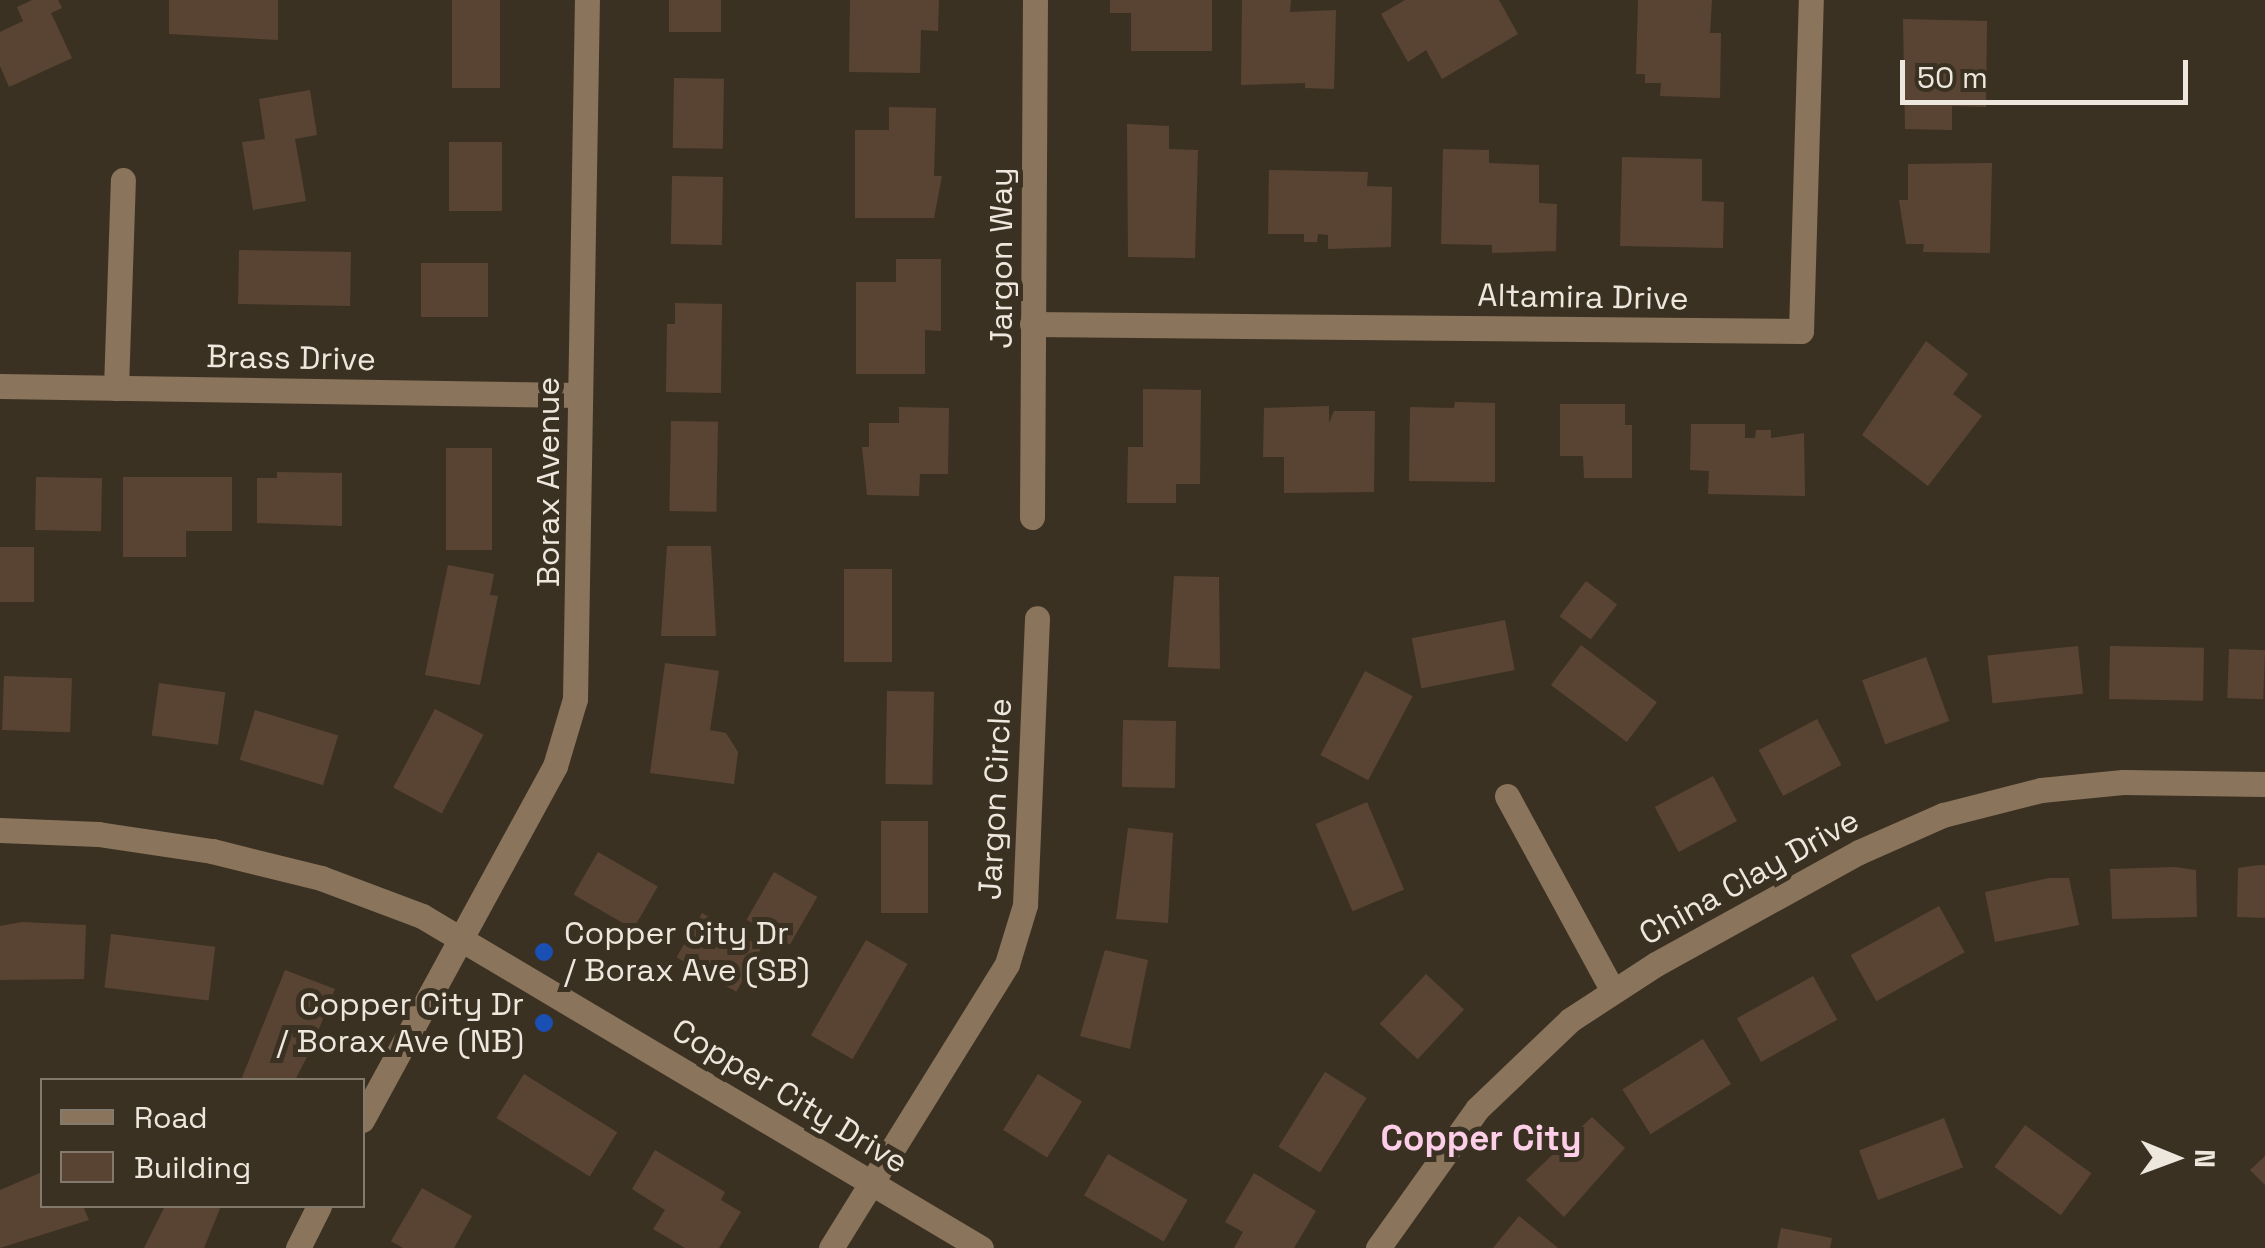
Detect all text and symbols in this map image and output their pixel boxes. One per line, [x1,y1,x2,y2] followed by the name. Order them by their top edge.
[1905,40,2192,102] scale bar
[1917,58,1988,97] text: 50 m
[982,167,1020,349] street label: Jargon Way
[1477,276,1689,318] street label: Altamira Drive
[206,337,376,379] street label: Brass Drive
[529,376,567,588] street label: Borax Avenue
[971,697,1019,901] street label: Jargon Circle
[1633,801,1865,953] street label: China Clay Drive
[564,915,810,990] place label: Copper City Dr / Borax Ave (SB)
[533,941,555,963] marker: Copper City Dr / Borax Ave (SB)
[276,986,524,1061] place label: Copper City Dr / Borax Ave (NB)
[665,1010,915,1182] street label: Copper City Drive
[533,1012,555,1034] marker: Copper City Dr / Borax Ave (NB)
[40,1078,365,1208] legend
[134,1098,208,1137] text: Road
[2125,1108,2225,1208] north arrow
[1381,1117,1581,1159] district label: Copper City
[134,1148,251,1187] text: Building
[2187,1149,2223,1168] text: N

